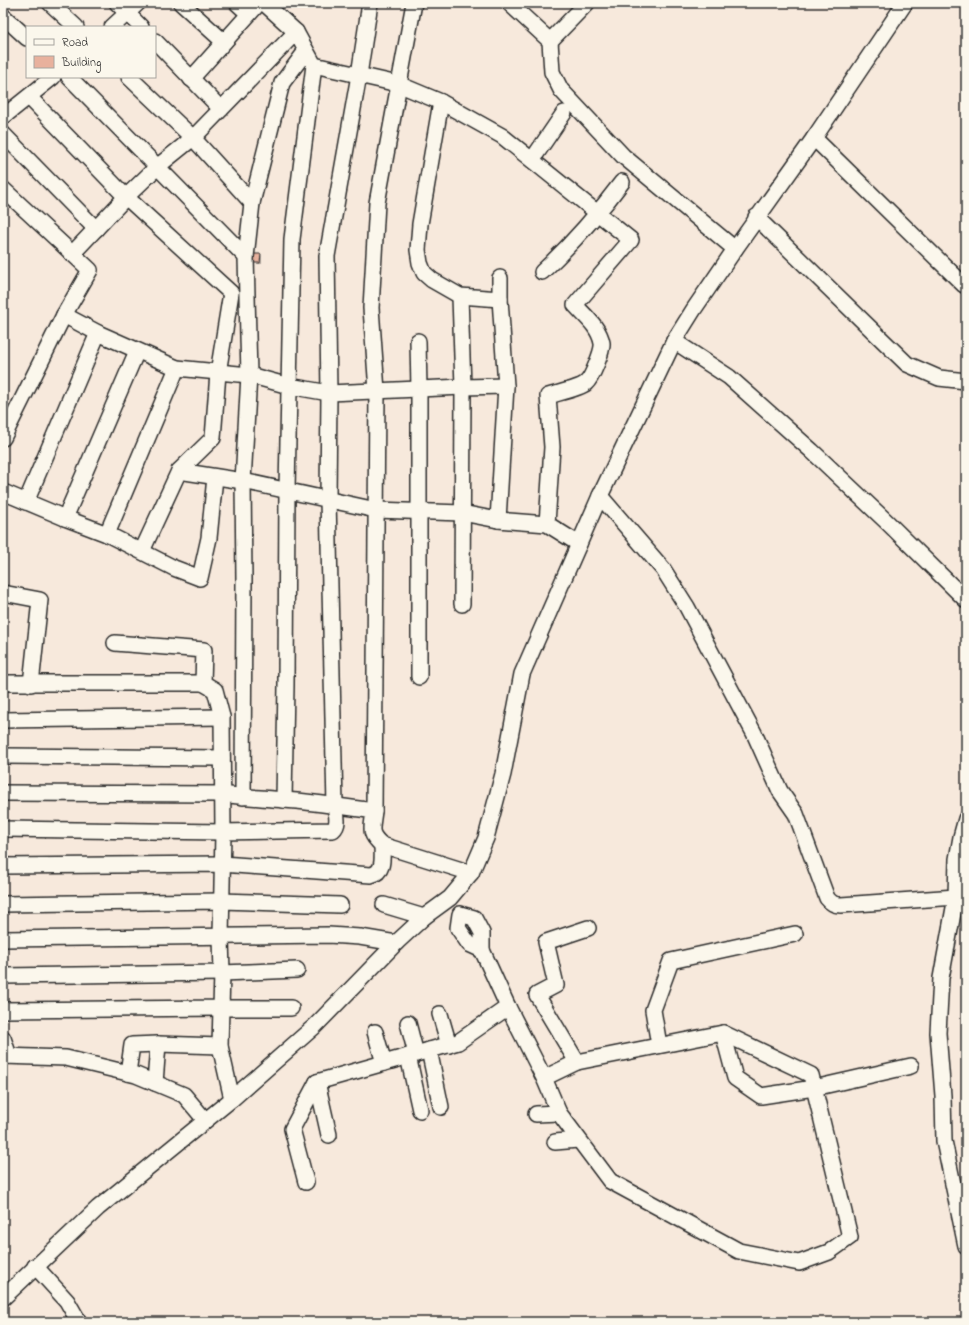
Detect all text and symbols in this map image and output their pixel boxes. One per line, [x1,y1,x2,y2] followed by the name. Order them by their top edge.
[26,26,156,78] legend
[62,34,88,52] text: Road
[61,54,101,73] text: Building

